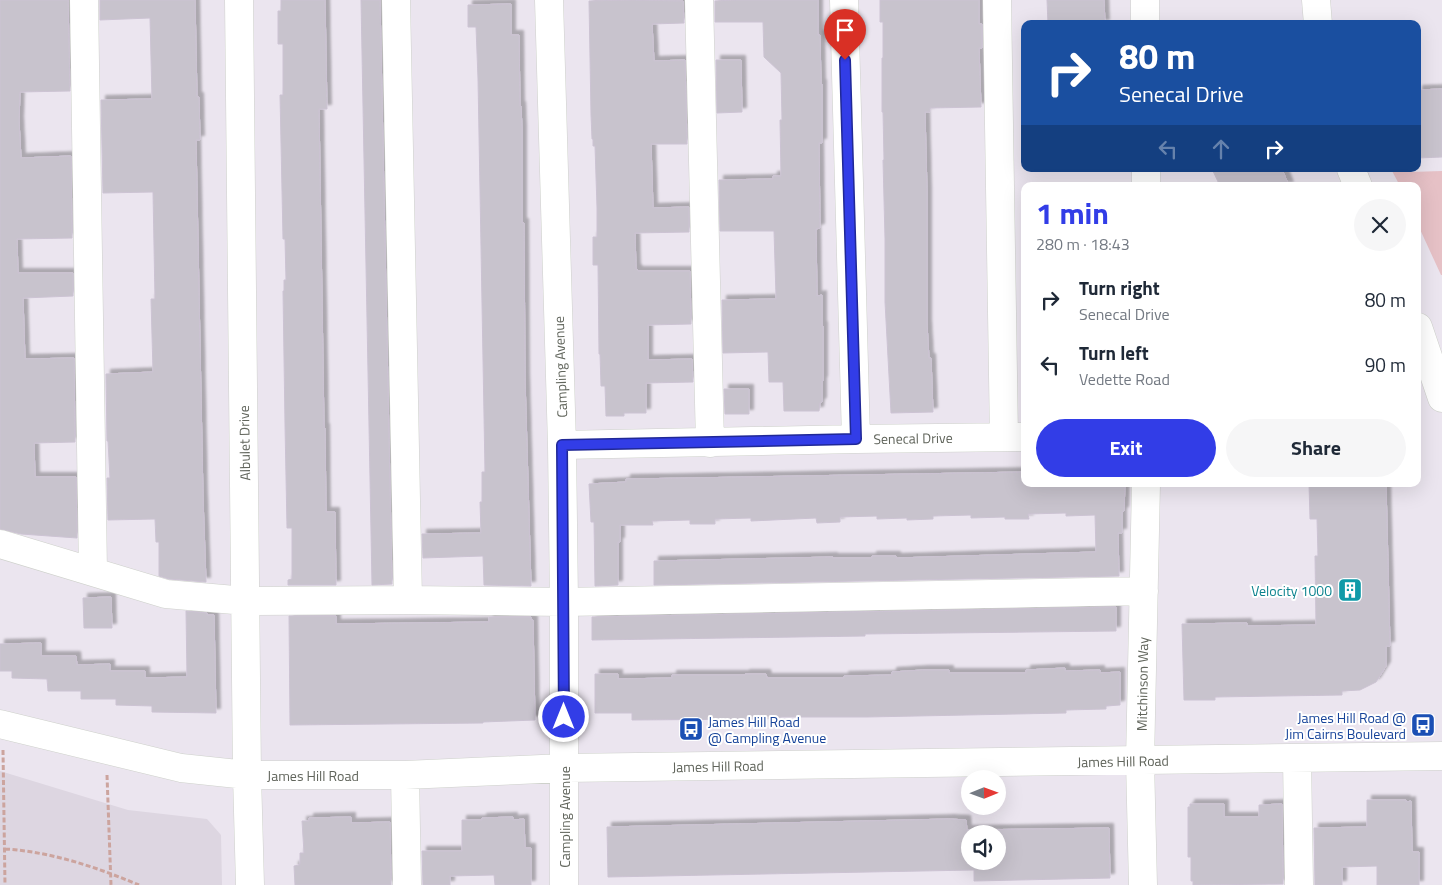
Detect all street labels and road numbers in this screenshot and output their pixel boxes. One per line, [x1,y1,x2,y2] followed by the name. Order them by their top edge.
[548,316,572,418] street label: Campling Avenue
[233,405,255,481] street label: Albulet Drive
[873,427,953,449] street label: Senecal Drive
[1131,636,1153,731] street label: Mitchinson Way
[1077,750,1169,772] street label: James Hill Road
[672,755,764,777] street label: James Hill Road
[267,765,359,786] street label: James Hill Road
[554,766,575,868] street label: Campling Avenue

